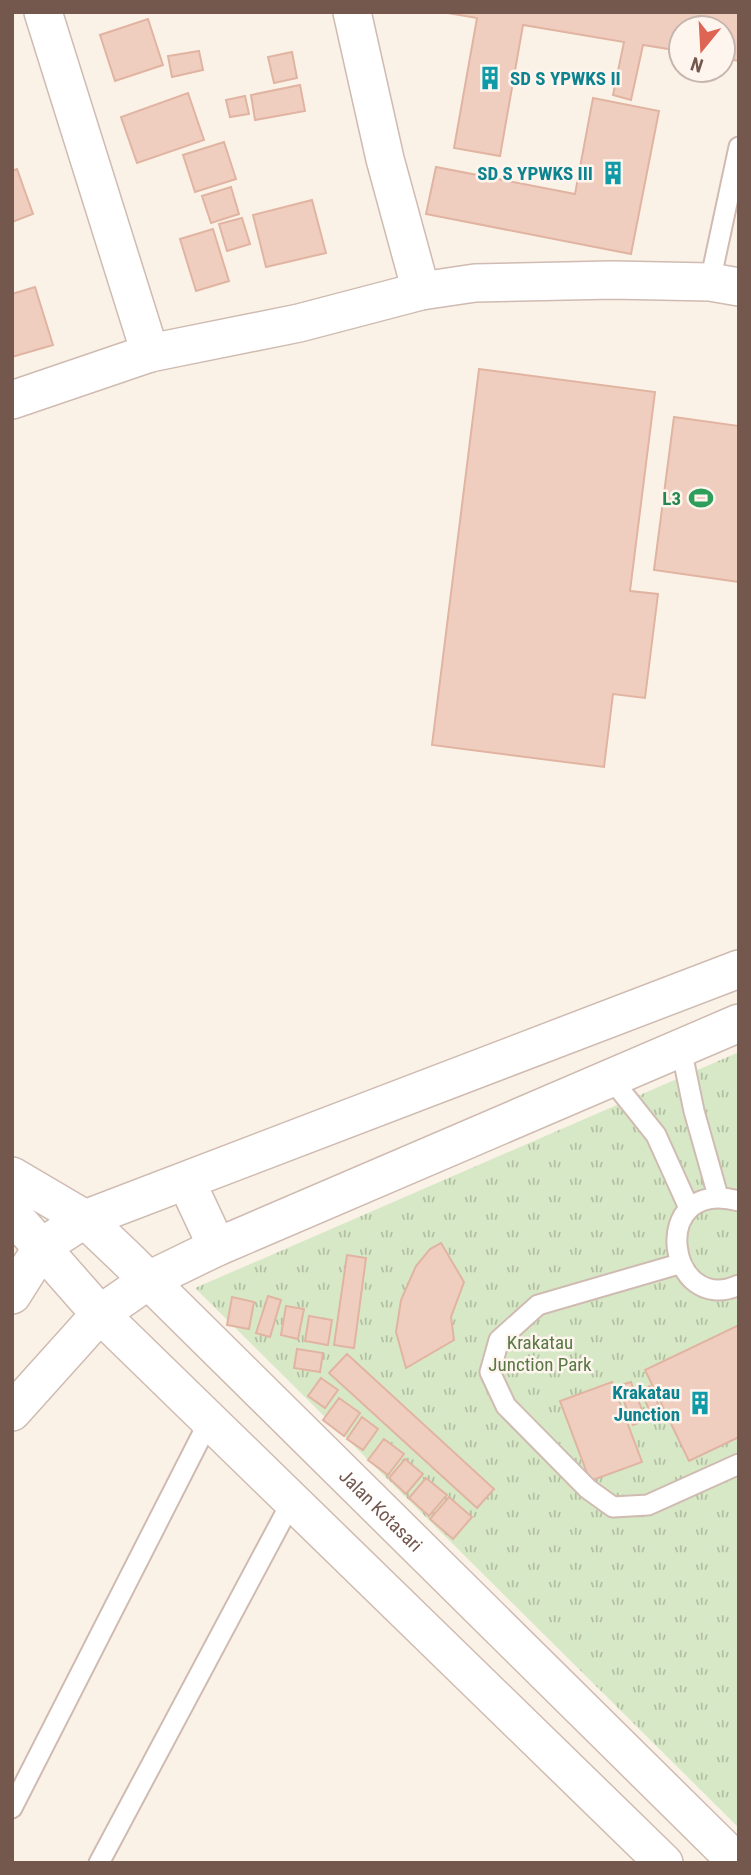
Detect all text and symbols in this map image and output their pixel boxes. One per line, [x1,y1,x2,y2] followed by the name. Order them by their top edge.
[667,14,737,84] north arrow
[688,52,706,77] text: N
[476,64,504,92] building icon: SD S YPWKS II
[510,67,621,90] place label: SD S YPWKS II
[599,159,627,187] building icon: SD S YPWKS III
[477,162,593,185] place label: SD S YPWKS III
[687,484,715,512] sports icon: L3
[662,487,681,510] place label: L3
[488,1331,592,1376] park label: Krakatau Junction Park
[612,1381,680,1426] place label: Krakatau Junction
[686,1389,714,1417] building icon: Krakatau Junction
[334,1464,427,1557] street label: Jalan Kotasari

